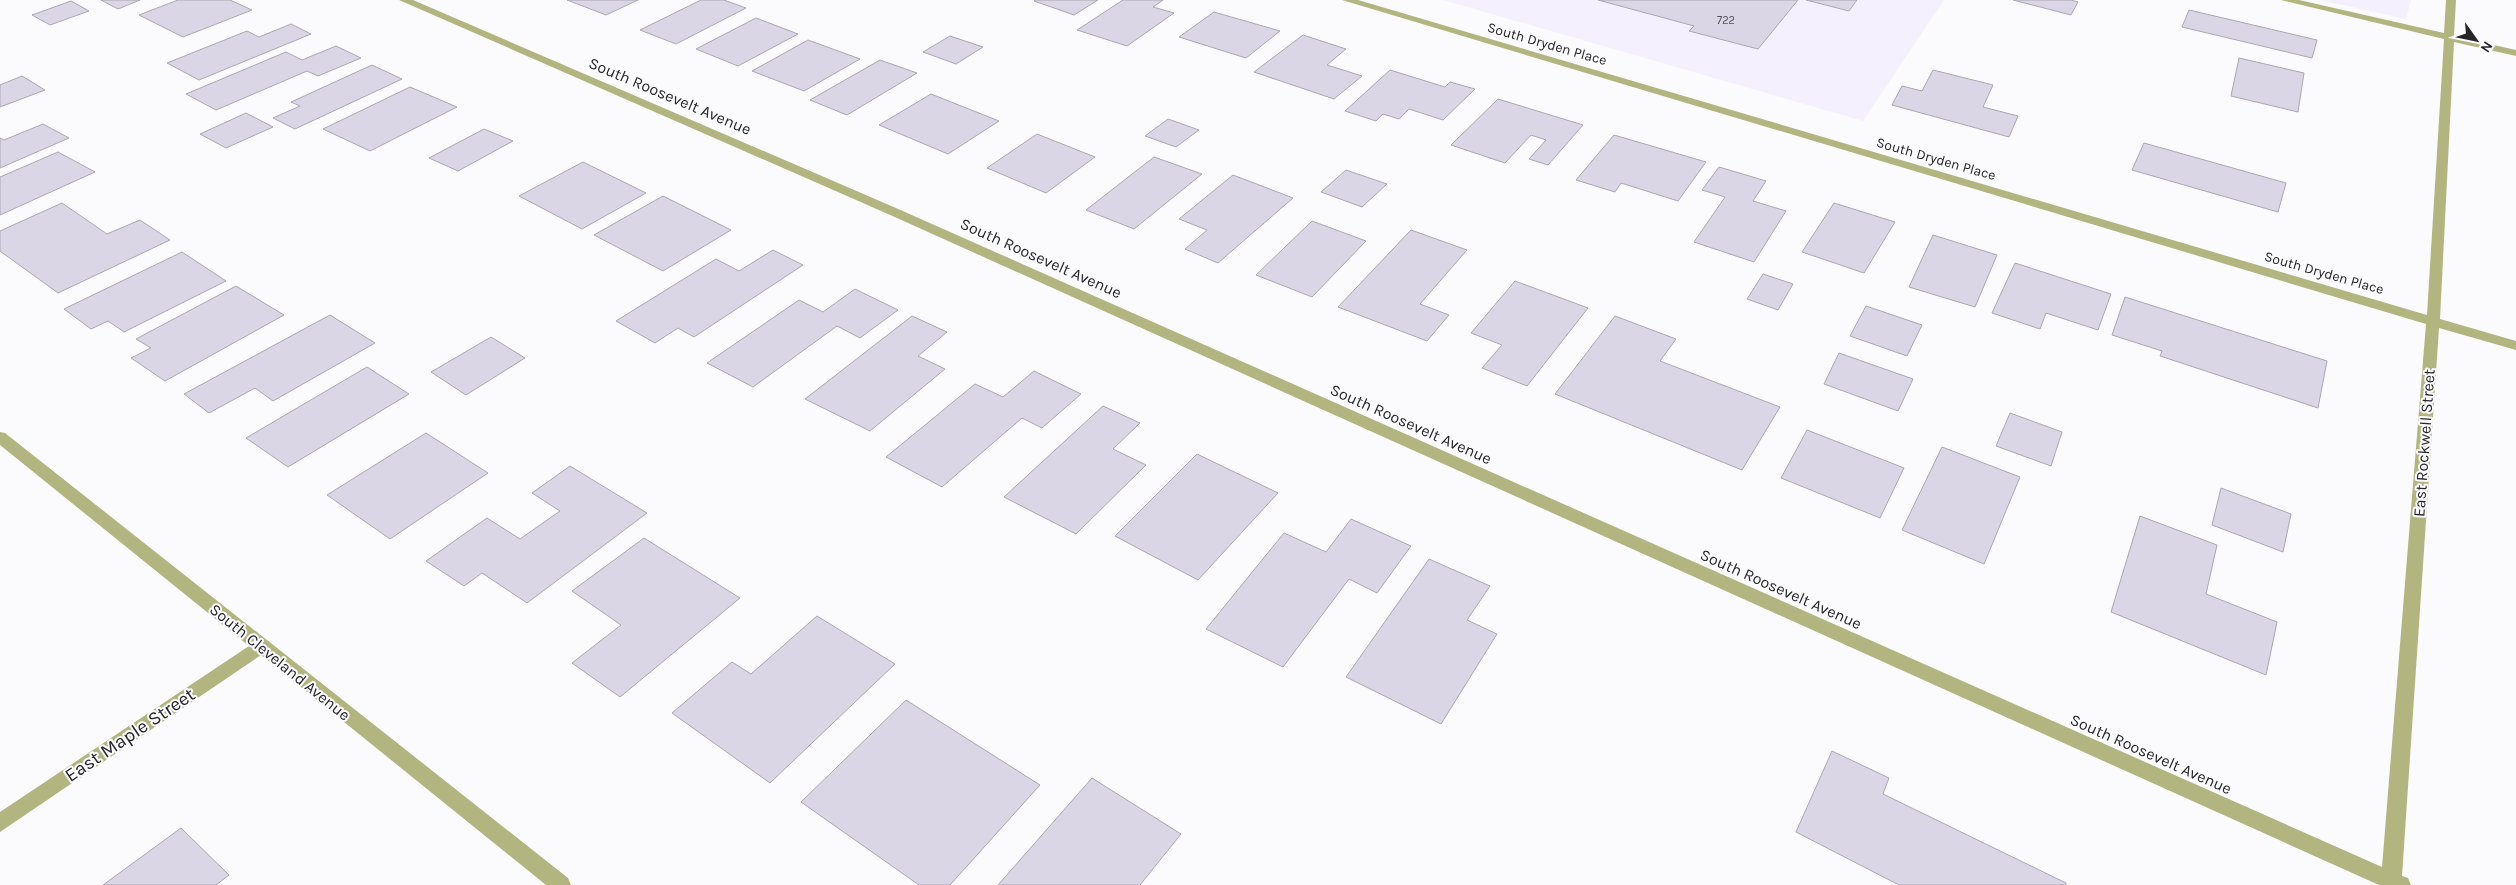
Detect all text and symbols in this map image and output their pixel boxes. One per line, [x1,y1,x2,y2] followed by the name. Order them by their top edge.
[1717,14,1735,27] house number: 722
[2451,15,2501,65] north arrow
[1485,19,1609,69] street label: South Dryden Place
[2477,38,2496,56] text: N
[586,53,754,139] street label: South Roosevelt Avenue
[1874,134,1998,184] street label: South Dryden Place
[957,214,1125,302] street label: South Roosevelt Avenue
[2262,248,2386,298] street label: South Dryden Place
[2409,368,2439,518] street label: East Rockwell Street
[1327,380,1495,468] street label: South Roosevelt Avenue
[1697,545,1865,633] street label: South Roosevelt Avenue
[206,599,354,725] street label: South Cleveland Avenue
[61,683,199,787] street label: East Maple Street
[2067,710,2235,798] street label: South Roosevelt Avenue

